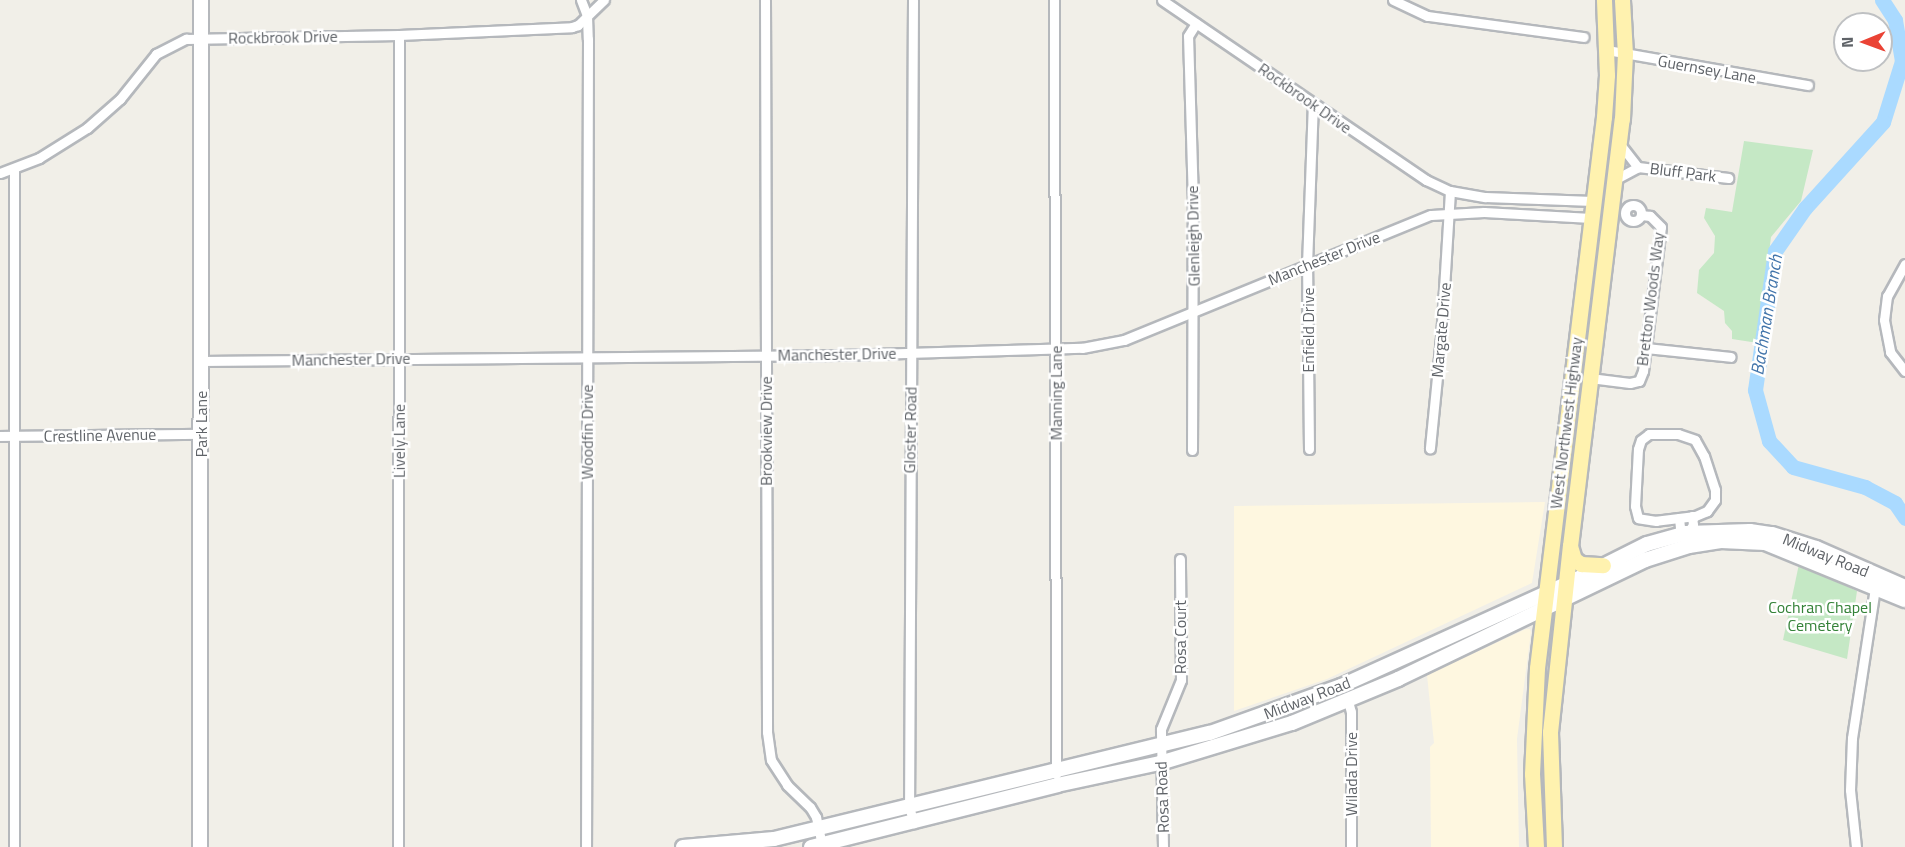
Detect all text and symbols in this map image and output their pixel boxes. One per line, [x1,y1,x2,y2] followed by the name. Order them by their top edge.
[1833,12,1893,72] north arrow
[228,26,338,48] street label: Rockbrook Drive
[1835,37,1859,48] text: N
[1656,51,1758,87] street label: Guernsey Lane
[1255,59,1355,137] street label: Rockbrook Drive
[1649,158,1717,186] street label: Bluff Park
[1183,185,1203,287] street label: Glenleigh Drive
[1265,227,1383,289] street label: Manchester Drive
[1632,231,1668,367] street label: Bretton Woods Way
[1747,253,1787,377] water label: Bachman Branch
[1427,282,1455,378] street label: Margate Drive
[1298,288,1318,372] street label: Enfield Drive
[1546,336,1586,510] street label: West Northwest Highway
[777,343,897,365] street label: Manchester Drive
[1046,346,1066,440] street label: Manning Lane
[291,348,411,370] street label: Manchester Drive
[756,376,776,486] street label: Brookview Drive
[577,384,597,480] street label: Woodfin Drive
[900,386,920,474] street label: Gloster Road
[191,391,211,457] street label: Park Lane
[389,404,409,478] street label: Lively Lane
[44,424,156,446] street label: Crestline Avenue
[1780,529,1872,581] street label: Midway Road
[1768,597,1872,635] park label: Cochran Chapel Cemetery
[1170,600,1190,674] street label: Rosa Court
[1261,673,1353,723] street label: Midway Road
[1341,732,1361,816] street label: Wilada Drive
[1151,761,1173,833] street label: Rosa Road

